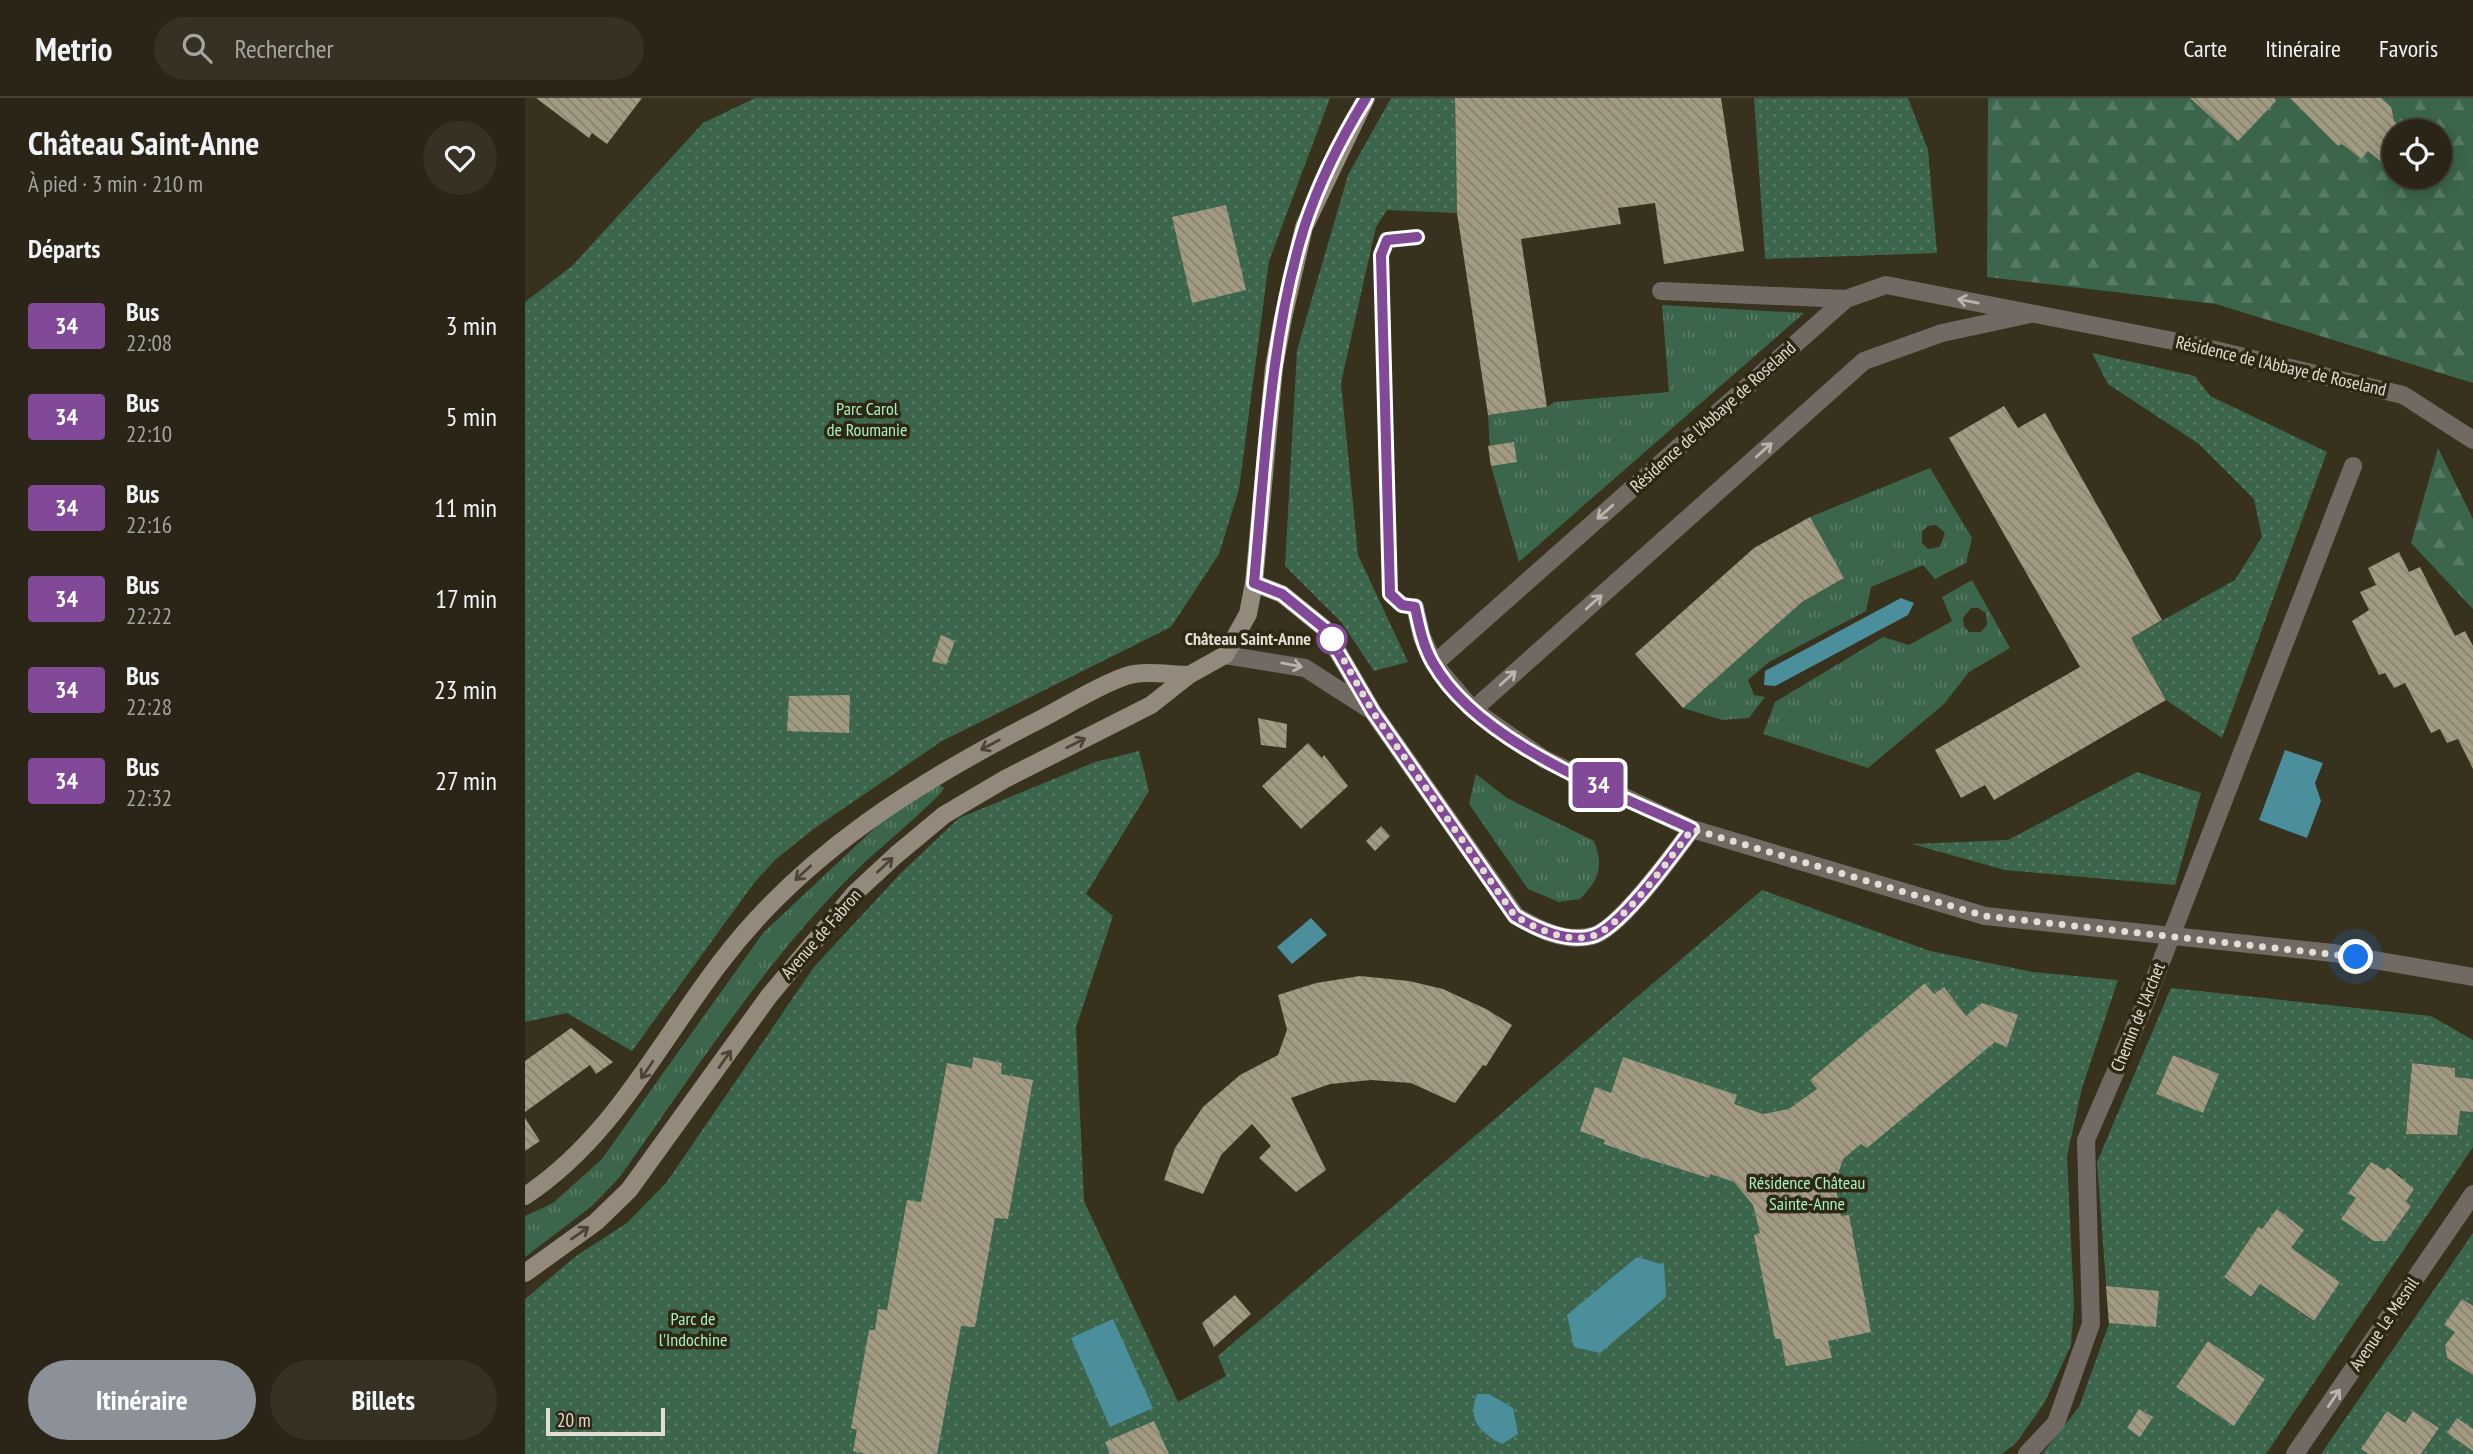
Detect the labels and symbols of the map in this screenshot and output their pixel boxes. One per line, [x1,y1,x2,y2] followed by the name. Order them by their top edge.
[1957,293,1980,307] one-way arrow
[2174,330,2389,401] street label: Résidence de l'Abbaye de Roseland
[1625,336,1800,497] street label: Résidence de l'Abbaye de Roseland
[827,397,907,441] park label: Parc Carol de Roumanie
[1755,442,1773,458] one-way arrow
[1596,504,1614,520] one-way arrow
[1585,594,1603,610] one-way arrow
[1317,624,1347,654] marker: Château Saint-Anne
[1185,627,1311,650] place label: Château Saint-Anne
[1280,659,1303,672] one-way arrow
[1499,671,1517,687] one-way arrow
[1065,736,1085,750] one-way arrow
[981,738,1001,752] one-way arrow
[1567,762,1629,808] line badge: 34
[876,857,894,873] one-way arrow
[794,865,812,881] one-way arrow
[775,884,866,983] street label: Avenue de Fabron
[2338,939,2373,974] your location
[2105,959,2170,1075] street label: Chemin de l'Archet
[718,1050,732,1069] one-way arrow
[640,1060,654,1079] one-way arrow
[1749,1171,1865,1215] park label: Résidence Château Sainte-Anne
[570,1225,589,1240] one-way arrow
[2344,1272,2424,1375] street label: Avenue Le Mesnil
[659,1307,727,1351] park label: Parc de l'Indochine
[2326,1389,2341,1408] one-way arrow
[546,1405,665,1437] scale bar

